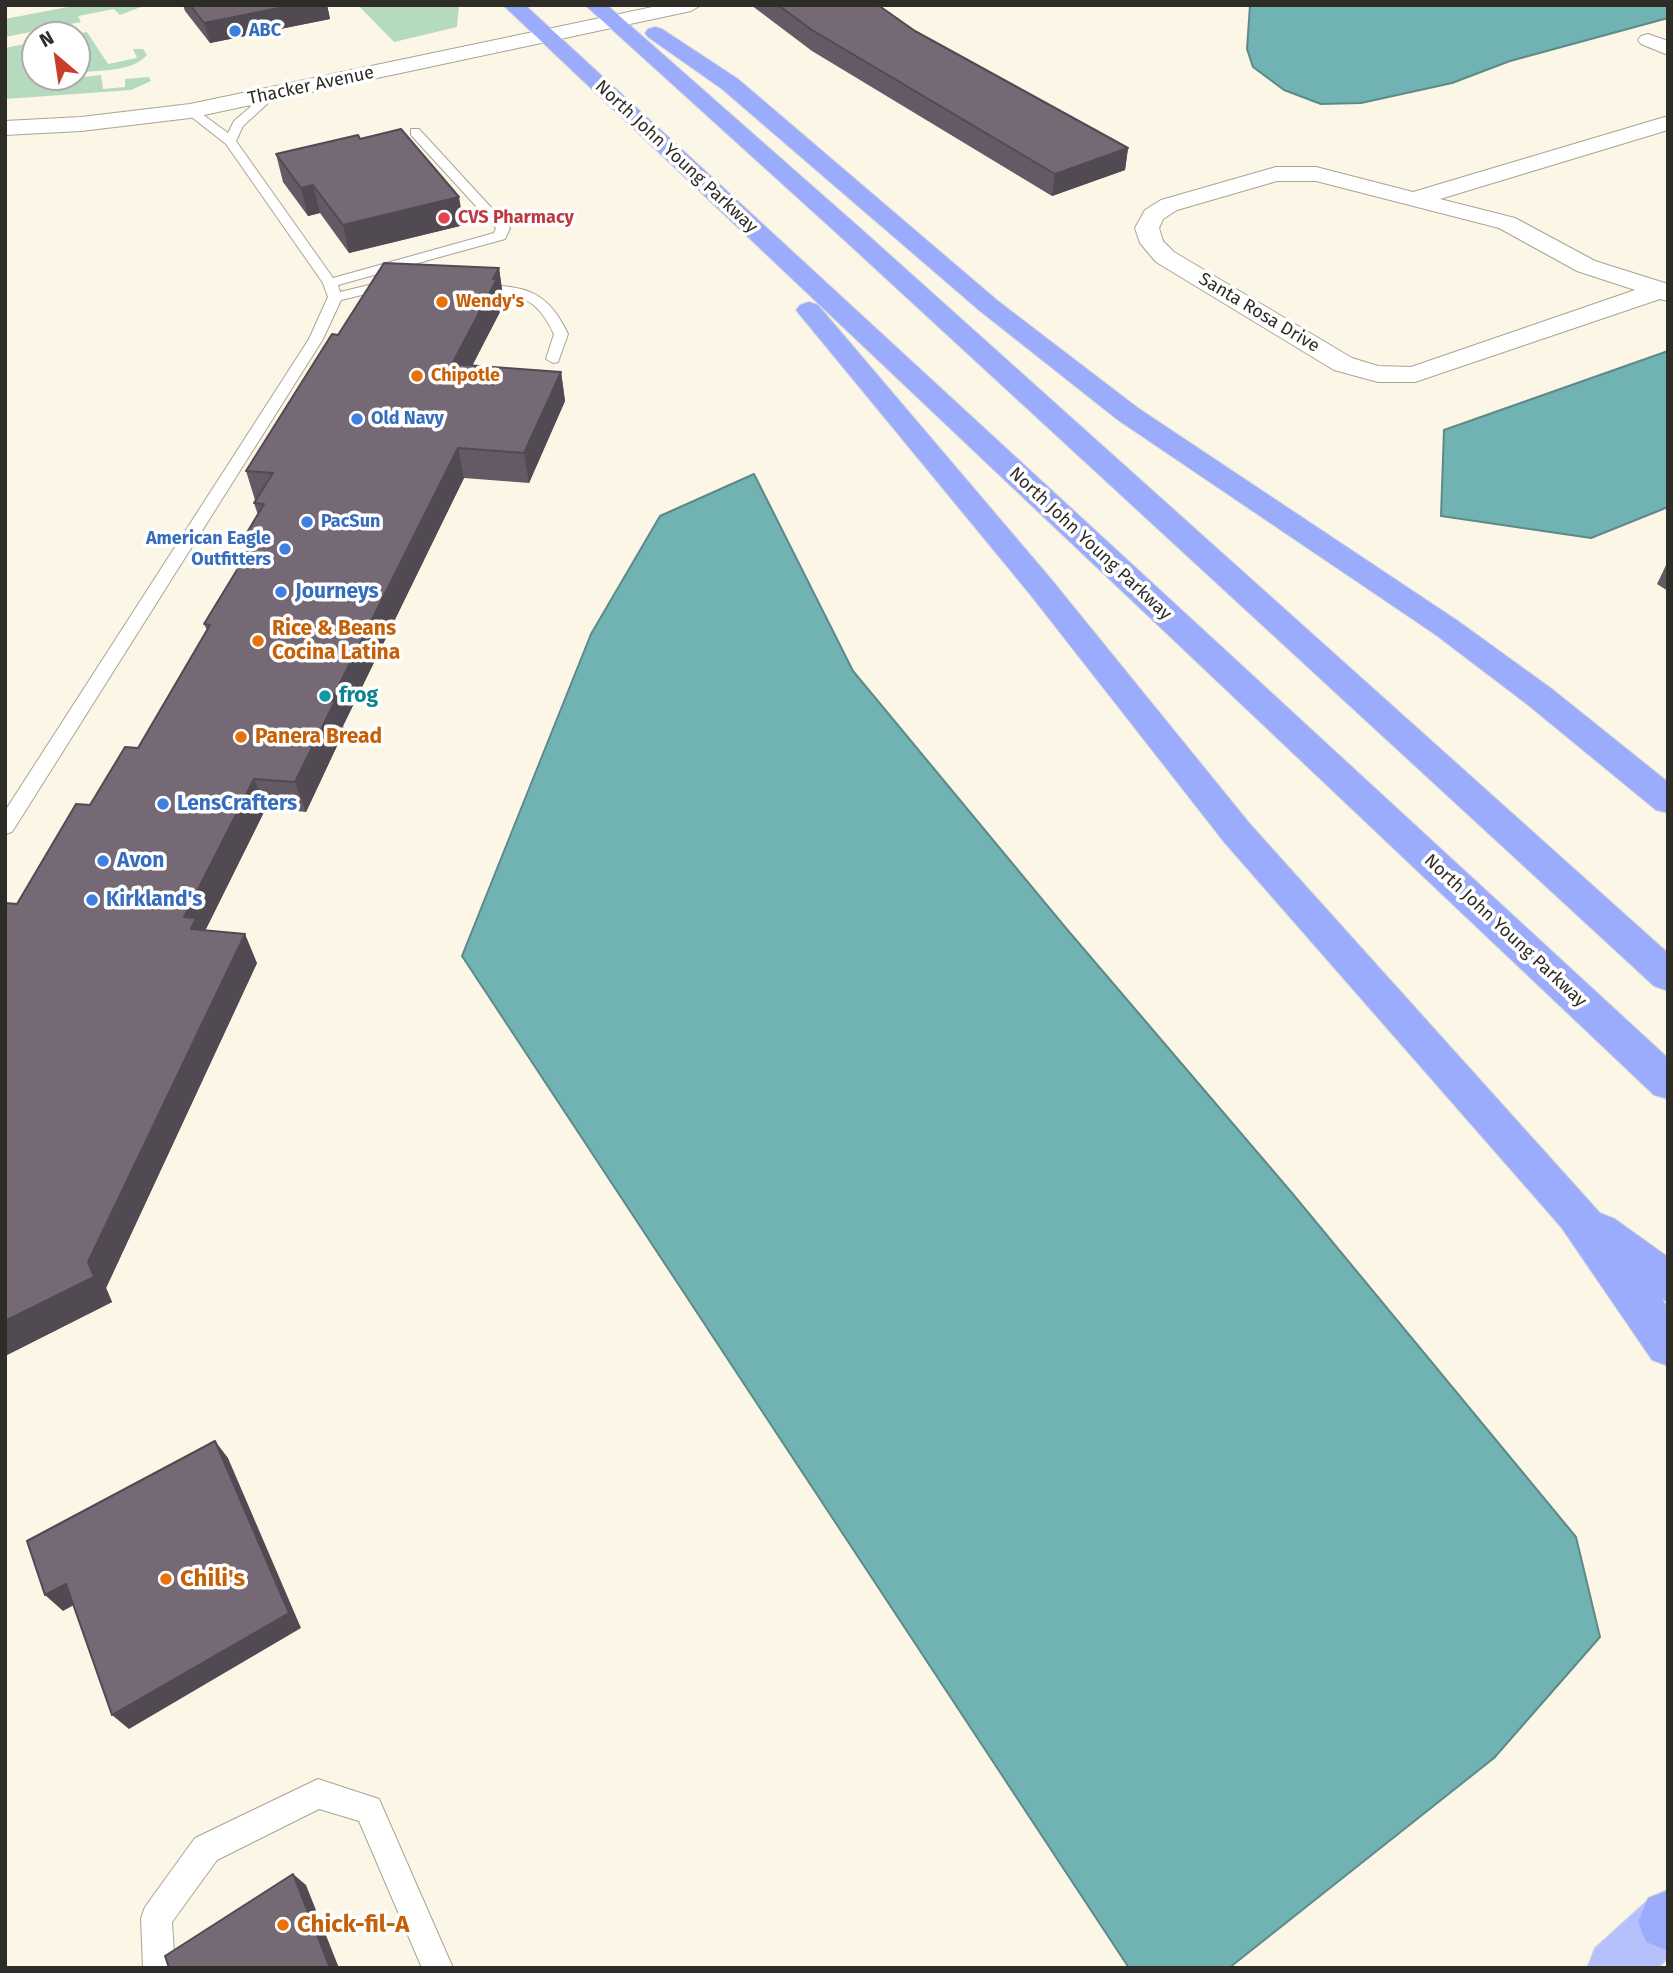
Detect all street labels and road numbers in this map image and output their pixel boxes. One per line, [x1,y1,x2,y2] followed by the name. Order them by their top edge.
[246,62,376,110] street label: Thacker Avenue
[590,76,762,238] street label: North John Young Parkway
[1195,268,1323,358] street label: Santa Rosa Drive
[1004,463,1176,625] street label: North John Young Parkway
[1419,850,1591,1012] street label: North John Young Parkway

